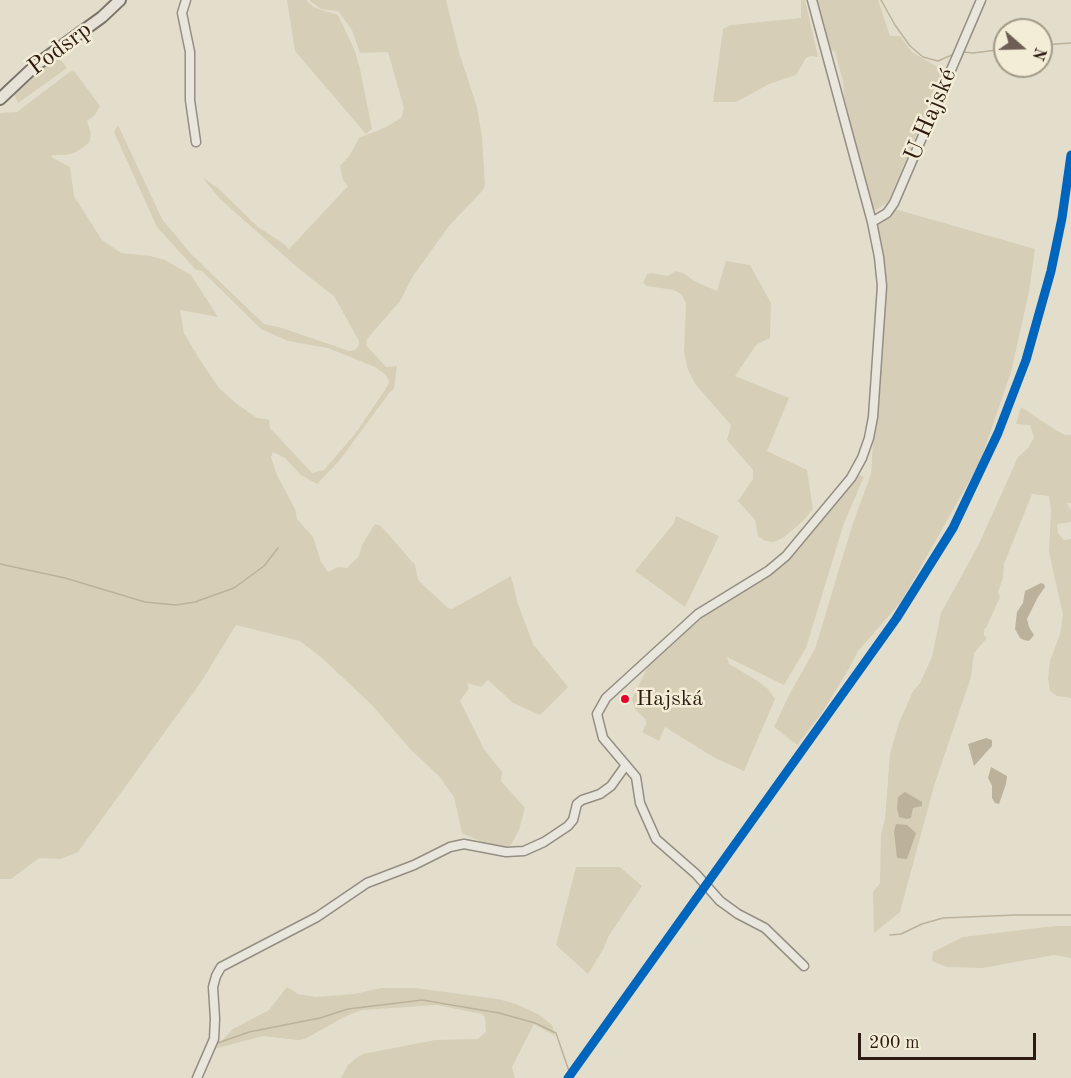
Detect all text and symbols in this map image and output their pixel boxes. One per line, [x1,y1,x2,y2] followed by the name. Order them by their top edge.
[23,16,97,82] street label: Podsrp
[993,18,1053,78] north arrow
[1028,45,1048,62] text: N
[899,64,963,166] street label: U Hajské
[636,686,703,712] place label: Hajská
[619,693,631,705] marker: Hajská
[861,1021,1040,1059] scale bar
[869,1034,920,1052] text: 200 m

